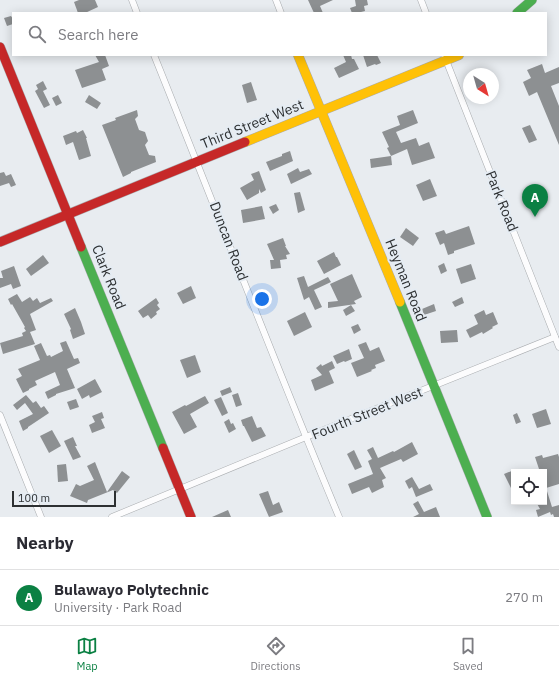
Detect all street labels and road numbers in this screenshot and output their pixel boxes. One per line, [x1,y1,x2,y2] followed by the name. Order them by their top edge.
[198,95,306,153] street label: Third Street West
[482,168,522,234] street label: Park Road
[206,199,252,283] street label: Duncan Road
[381,236,431,324] street label: Heyman Road
[88,242,130,312] street label: Clark Road
[309,383,425,443] street label: Fourth Street West

